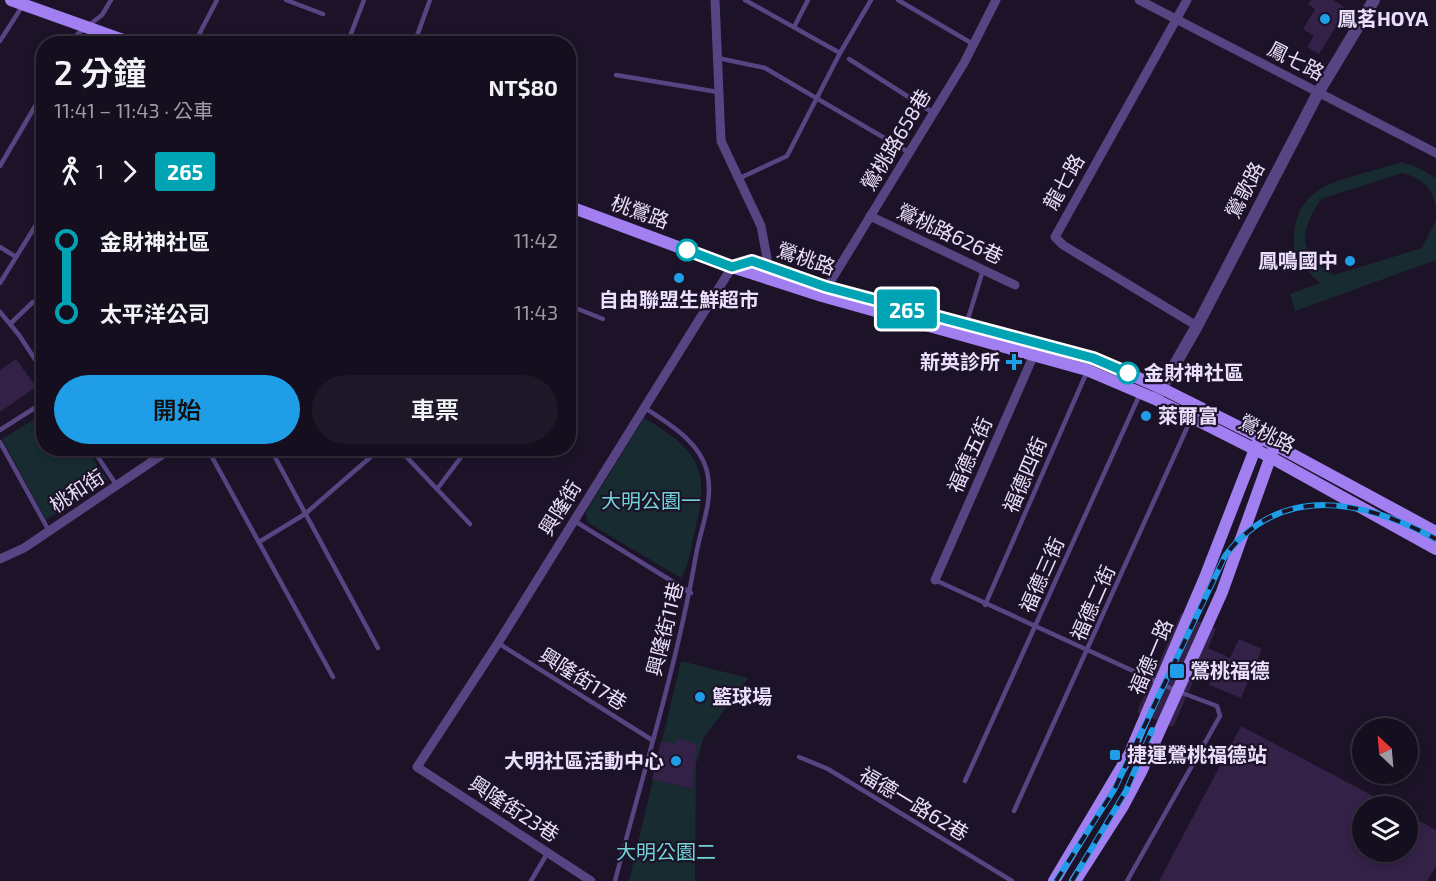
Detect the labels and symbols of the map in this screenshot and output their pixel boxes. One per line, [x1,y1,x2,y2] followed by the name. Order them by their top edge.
[1337,6,1429,30] place label: 鳳茗HOYA
[1318,12,1332,26] marker: 鳳茗HOYA
[1264,36,1329,84] street label: 鳳七路
[855,84,935,195] street label: 鶯桃路658巷
[1038,150,1089,213] street label: 龍七路
[1220,157,1268,222] street label: 鶯歌路
[608,190,673,233] street label: 桃鶯路
[894,198,1007,268] street label: 鶯桃路626巷
[774,237,839,279] street label: 鶯桃路
[676,239,698,261] unlabelled marker
[1258,248,1338,272] place label: 鳳鳴國中
[1343,254,1357,268] marker: 鳳鳴國中
[672,271,686,285] marker: 自由聯盟生鮮超市
[599,287,759,311] place label: 自由聯盟生鮮超市
[872,290,942,328] line badge: 265
[920,349,1000,373] place label: 新英診所
[1005,353,1023,371] marker: 新英診所
[1144,360,1244,384] place label: 金財神社區
[1117,362,1139,384] marker: 金財神社區
[1158,403,1218,427] place label: 萊爾富
[1139,409,1153,423] marker: 萊爾富
[1235,409,1300,457] street label: 鶯桃路
[942,413,996,496] street label: 福德五街
[997,433,1051,516] street label: 福德四街
[45,464,108,517] street label: 桃和街
[533,476,585,539] street label: 興隆街
[601,488,701,512] park label: 大明公園一
[1014,533,1068,616] street label: 福德三街
[1065,561,1119,644] street label: 福德二街
[641,579,687,678] street label: 興隆街11巷
[1123,615,1177,698] street label: 福德一路
[536,642,632,714] street label: 興隆街17巷
[1190,658,1270,682] place label: 鶯桃福德
[1168,662,1186,680] marker: 鶯桃福德
[712,684,772,708] place label: 籃球場
[693,690,707,704] marker: 籃球場
[1352,718,1418,784] north arrow
[1127,742,1267,766] place label: 捷運鶯桃福德站
[504,748,664,772] place label: 大明社區活動中心
[1108,748,1122,762] marker: 捷運鶯桃福德站
[669,754,683,768] marker: 大明社區活動中心
[856,761,973,845] street label: 福德一路62巷
[465,770,564,846] street label: 興隆街23巷
[616,839,716,863] park label: 大明公園二

